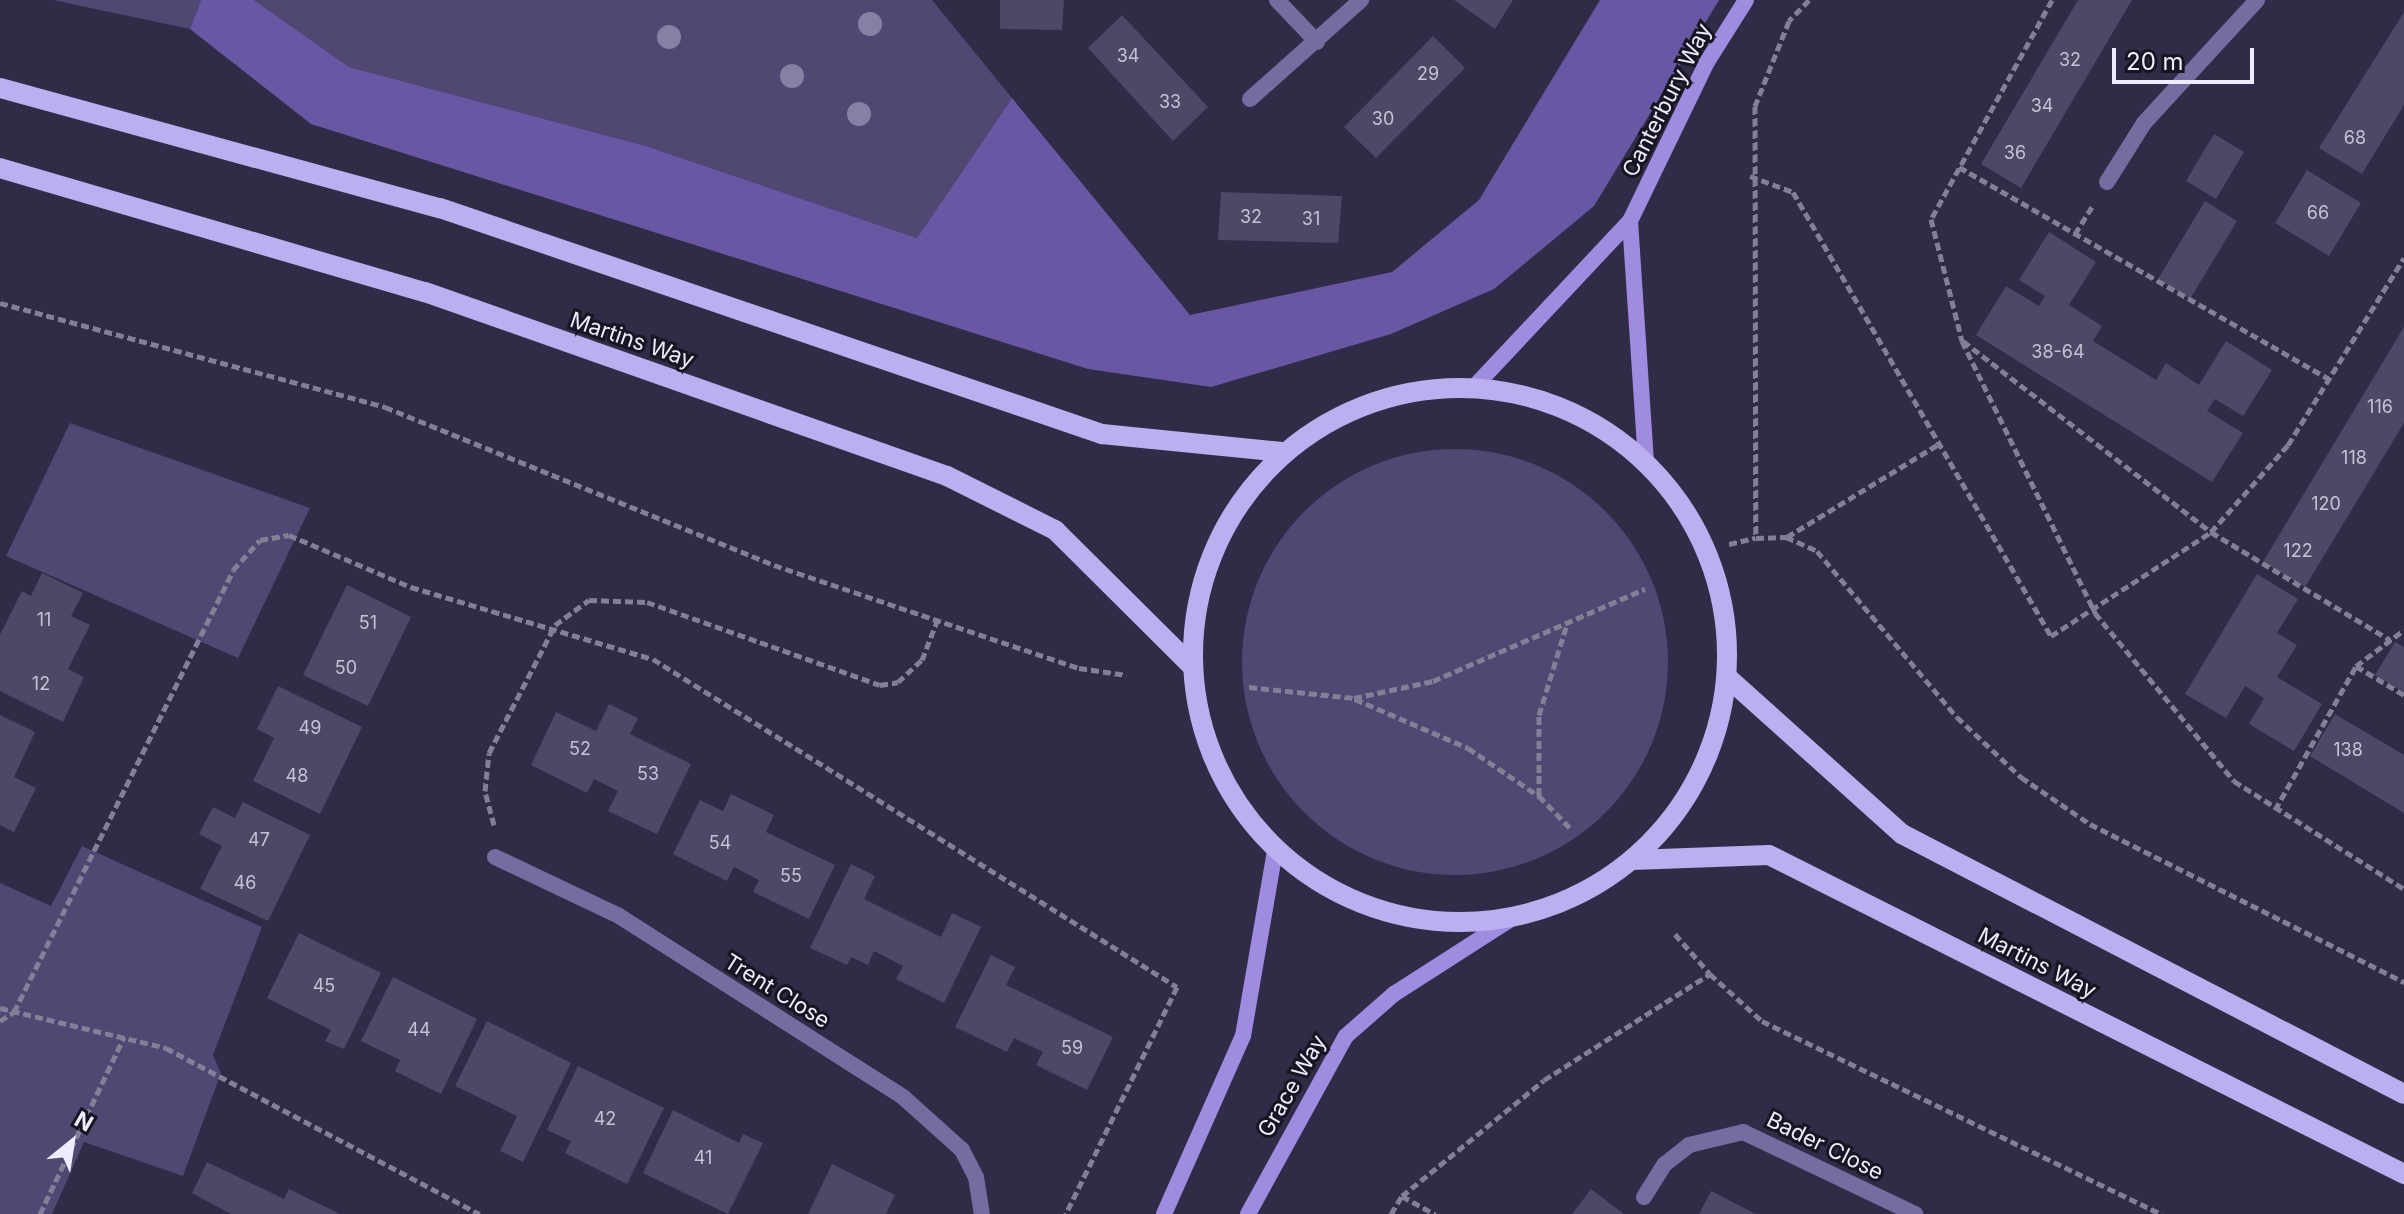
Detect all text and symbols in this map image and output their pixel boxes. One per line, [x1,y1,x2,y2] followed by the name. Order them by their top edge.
[1617,19,1717,181] street label: Canterbury Way
[2116,32,2258,82] scale bar
[1117,45,1139,67] house number: 34
[2126,47,2184,76] text: 20 m
[2059,49,2081,71] house number: 32
[1417,63,1439,85] house number: 29
[1159,91,1181,113] house number: 33
[2031,95,2053,117] house number: 34
[1372,108,1394,130] house number: 30
[2344,127,2366,149] house number: 68
[2004,142,2026,164] house number: 36
[2307,202,2329,224] house number: 66
[1240,206,1262,228] house number: 32
[1302,208,1320,230] house number: 31
[567,306,697,374] street label: Martins Way
[2031,341,2085,363] house number: 38-64
[2367,396,2393,418] house number: 116
[2341,447,2367,469] house number: 118
[2311,493,2341,515] house number: 120
[2283,540,2313,562] house number: 122
[37,609,51,631] house number: 11
[359,612,377,634] house number: 51
[335,657,357,679] house number: 50
[32,673,50,695] house number: 12
[299,717,321,739] house number: 49
[569,738,591,760] house number: 52
[2333,739,2363,761] house number: 138
[637,763,659,785] house number: 53
[286,765,308,787] house number: 48
[248,829,270,851] house number: 47
[709,832,731,854] house number: 54
[780,865,802,887] house number: 55
[234,872,256,894] house number: 46
[1973,922,2101,1004] street label: Martins Way
[719,948,835,1034] street label: Trent Close
[313,975,335,997] house number: 45
[407,1019,431,1041] house number: 44
[1252,1030,1332,1142] street label: Grace Way
[1061,1037,1083,1059] house number: 59
[32,1102,112,1182] north arrow
[70,1106,98,1137] text: N
[1762,1106,1888,1186] street label: Bader Close
[594,1108,616,1130] house number: 42
[694,1147,712,1169] house number: 41

